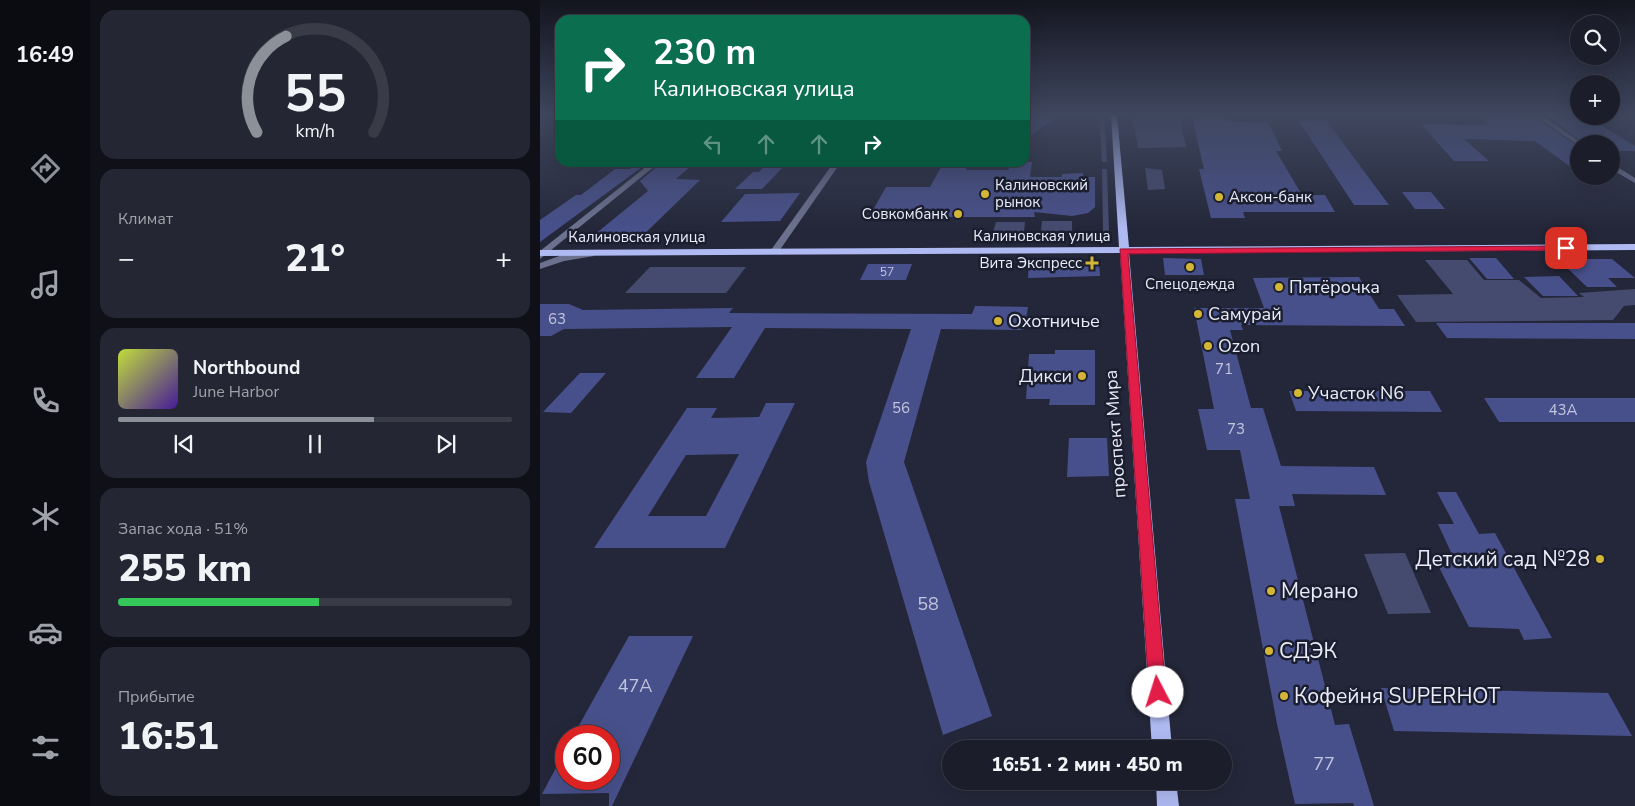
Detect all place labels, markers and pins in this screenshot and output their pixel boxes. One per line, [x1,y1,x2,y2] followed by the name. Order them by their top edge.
[995,175,1088,212] place label: Калиновский рынок
[1229,187,1312,207] place label: Аксон-банк
[979,188,991,200] marker: Калиновский рынок
[1213,191,1225,203] marker: Аксон-банк
[862,204,948,224] place label: Совкомбанк
[952,208,964,220] marker: Совкомбанк
[1545,227,1587,269] pin
[979,253,1082,273] place label: Вита Экспресс
[1086,257,1098,269] marker: Вита Экспресс
[1184,261,1196,273] marker: Спецодежда
[1145,274,1235,294] place label: Спецодежда
[1289,275,1380,299] place label: Пятёрочка
[1273,281,1285,293] marker: Пятёрочка
[1208,302,1282,326] place label: Самурай
[1192,308,1204,320] marker: Самурай
[1008,309,1100,333] place label: Охотничье
[992,315,1004,327] marker: Охотничье
[1218,334,1260,358] place label: Ozon
[1202,340,1214,352] marker: Ozon
[1019,364,1072,388] place label: Дикси
[1076,370,1088,382] marker: Дикси
[1307,381,1404,405] place label: Участок N6
[1292,387,1304,399] marker: Участок N6
[1415,545,1590,573] place label: Детский сад №28
[1594,553,1606,565] marker: Детский сад №28
[1281,577,1358,605] place label: Мерано
[1265,585,1277,597] marker: Мерано
[1279,637,1338,665] place label: СДЭК
[1263,645,1275,657] marker: СДЭК
[1294,682,1501,710] place label: Кофейня SUPERHOT
[1278,690,1290,702] marker: Кофейня SUPERHOT

